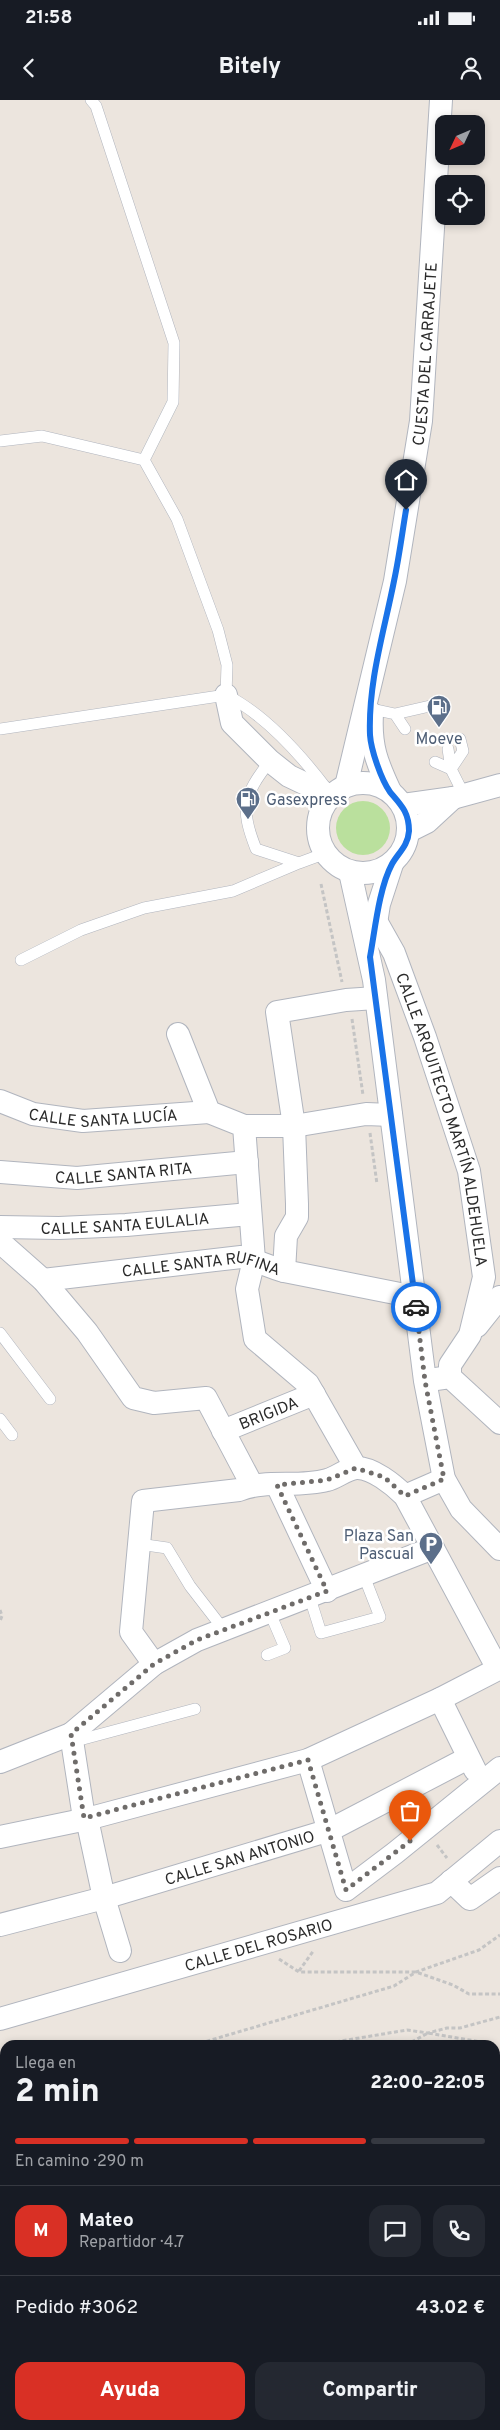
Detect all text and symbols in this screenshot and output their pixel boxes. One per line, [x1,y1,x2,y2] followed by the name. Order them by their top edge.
[25,6,72,30] text: 21:58
[15,54,43,82] icon: back
[219,54,281,81] text: Bitely
[457,54,485,82] icon: person
[435,115,485,165] north arrow
[435,115,485,225] map controls
[435,175,485,225] button: locate
[409,262,443,447] street label: CUESTA DEL CARRAJETE
[385,459,427,510] pin
[392,466,420,494] icon: home
[426,694,452,728] fuel station icon: Moeve
[415,730,463,750] place label: Moeve
[235,786,261,820] fuel station icon: Gasexpress
[266,791,348,811] place label: Gasexpress
[390,970,490,1268] street label: CALLE ARQUITECTO MARTÍN ALDEHUELA
[27,1105,178,1133] street label: CALLE SANTA LUCÍA
[54,1159,193,1190] street label: CALLE SANTA RITA
[40,1210,210,1240] street label: CALLE SANTA EULALIA
[121,1248,283,1283] street label: CALLE SANTA RUFINA
[391,1282,441,1332] courier
[402,1293,430,1321] icon: car
[237,1393,302,1435] street label: BRIGIDA
[344,1527,414,1565] place label: Plaza San Pascual
[418,1531,444,1565] parking icon: Plaza San Pascual
[389,1790,431,1841] pin
[396,1797,424,1825] icon: bag
[163,1827,317,1891] street label: CALLE SAN ANTONIO
[183,1916,335,1977] street label: CALLE DEL ROSARIO
[15,2054,76,2074] text: Llega en
[370,2071,485,2095] text: 22:00–22:05
[15,2073,100,2113] text: 2 min
[15,2152,144,2172] text: En camino · 290 m
[369,2205,421,2257] button: chat
[433,2205,485,2257] button: phone
[79,2209,134,2233] text: Mateo
[33,2219,49,2243] text: M
[79,2233,184,2253] text: Repartidor · 4.7
[15,2296,138,2320] text: Pedido #3062
[416,2296,485,2320] text: 43.02 €
[15,2362,245,2420] button: Ayuda
[255,2362,485,2420] button: Compartir

